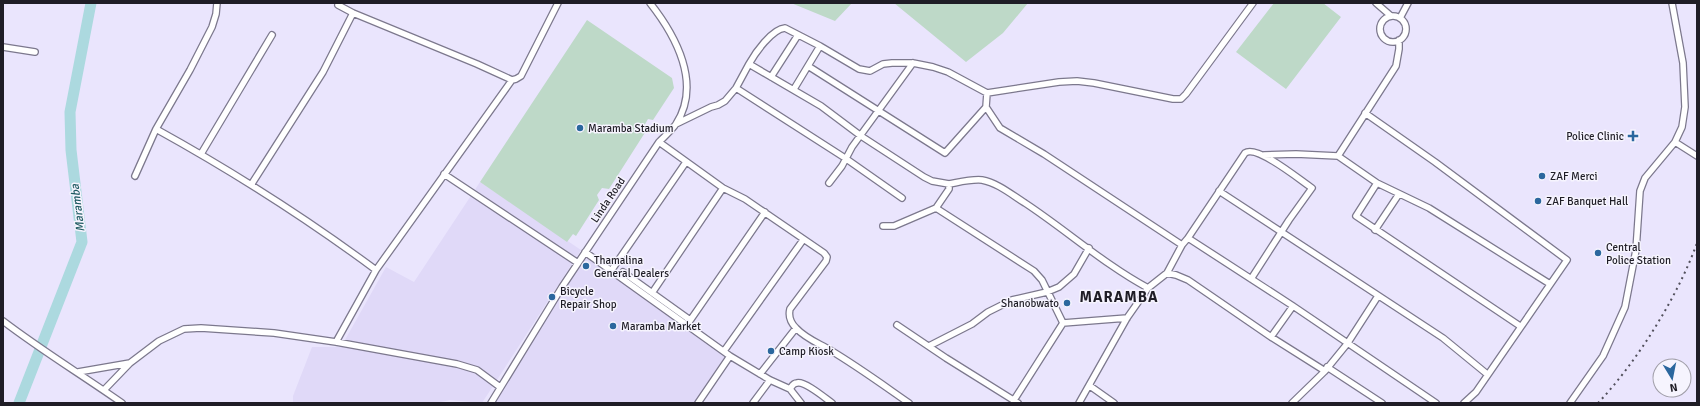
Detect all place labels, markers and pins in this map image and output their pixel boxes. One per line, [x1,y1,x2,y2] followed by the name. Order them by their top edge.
[588,122,674,135] place label: Maramba Stadium
[575,123,585,133] marker: Maramba Stadium
[1566,130,1624,143] place label: Police Clinic
[1627,130,1639,142] marker: Police Clinic
[1550,170,1598,183] place label: ZAF Merci
[1537,171,1547,181] marker: ZAF Merci
[1546,195,1628,208] place label: ZAF Banquet Hall
[1533,196,1543,206] marker: ZAF Banquet Hall
[1606,241,1671,267] place label: Central Police Station
[1593,248,1603,258] marker: Central Police Station
[594,254,669,280] place label: Thamalina General Dealers
[581,261,591,271] marker: Thamalina General Dealers
[560,285,617,311] place label: Bicycle Repair Shop
[547,292,557,302] marker: Bicycle Repair Shop
[1001,297,1059,310] place label: Shanobwato
[1062,298,1072,308] marker: Shanobwato
[621,320,701,333] place label: Maramba Market
[608,321,618,331] marker: Maramba Market
[779,345,834,358] place label: Camp Kiosk
[766,346,776,356] marker: Camp Kiosk

